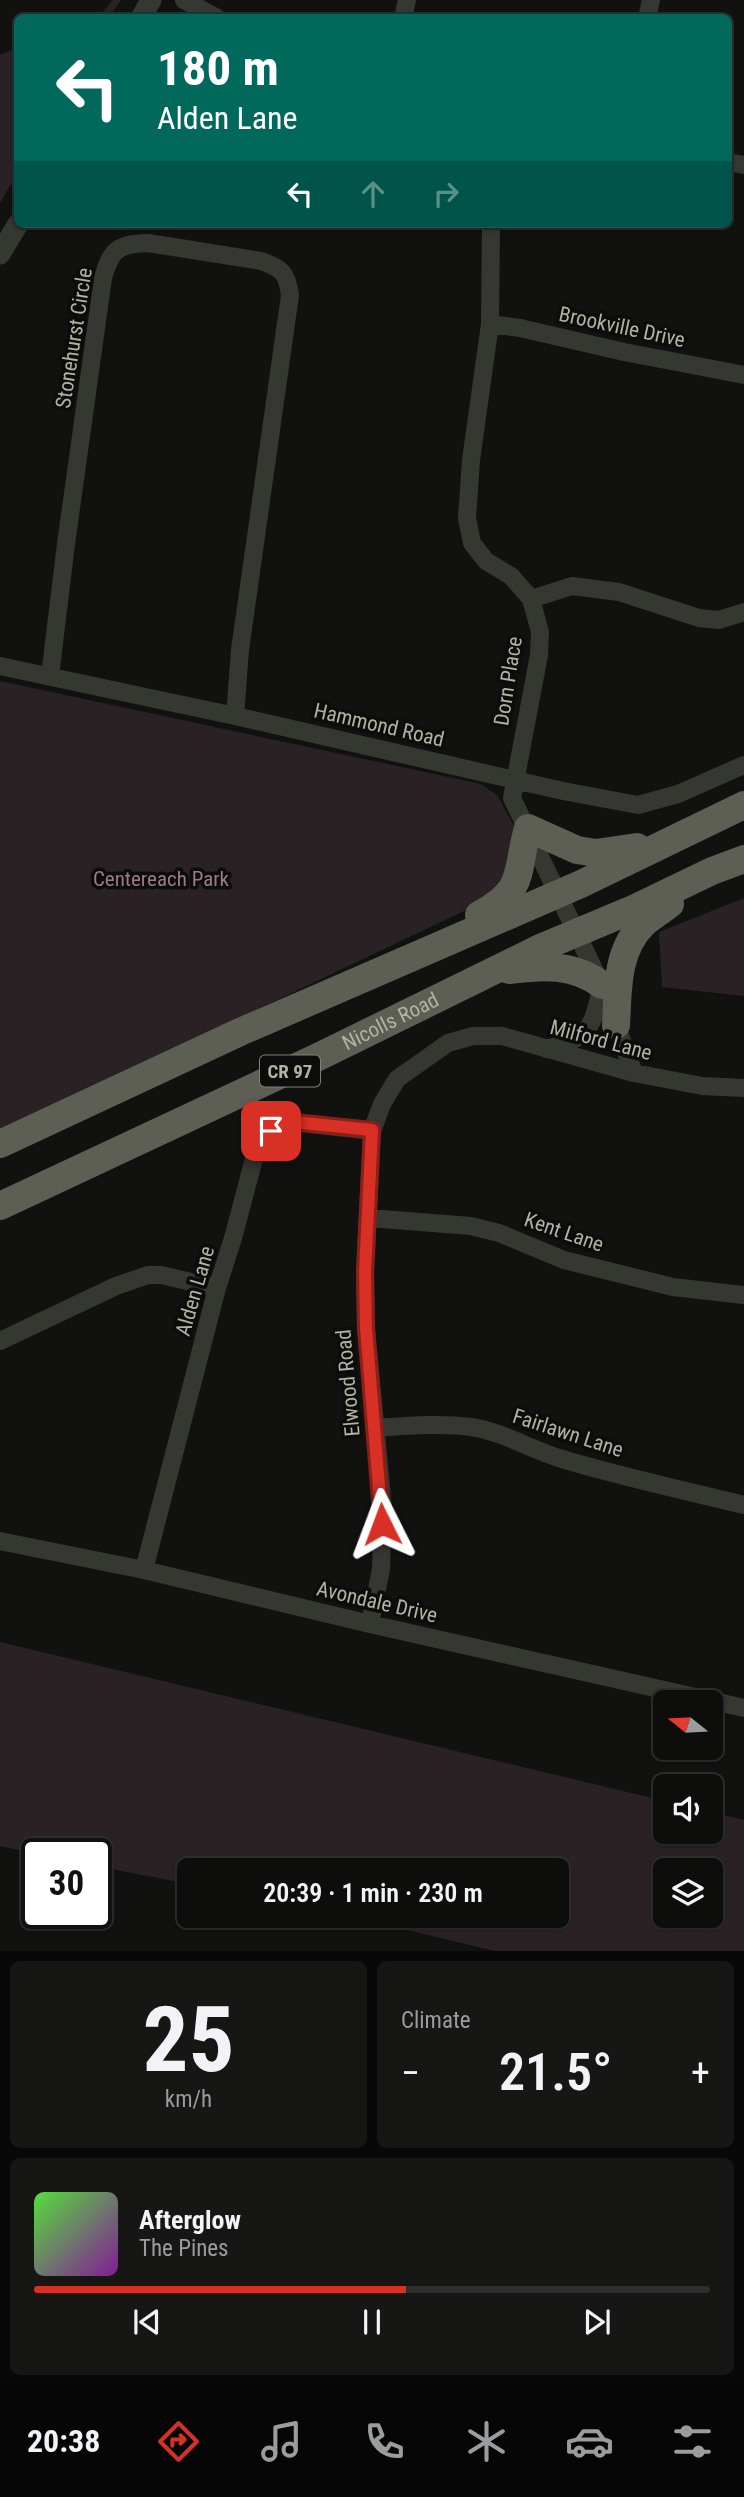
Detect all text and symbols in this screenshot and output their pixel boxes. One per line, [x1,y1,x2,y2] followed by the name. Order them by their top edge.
[157,40,279,97] text: 180 m
[42,42,133,133] icon: left
[157,99,298,137] text: Alden Lane
[281,175,319,213] icon: left
[354,175,392,213] icon: ahead
[427,175,465,213] icon: right
[51,266,97,410] street label: Stonehurst Circle
[557,302,687,352] street label: Brookville Drive
[489,635,527,727] street label: Dorn Place
[312,698,446,752] street label: Hammond Road
[93,867,230,891] park label: Centereach Park
[338,988,443,1055] street label: Nicolls Road
[548,1015,655,1065] street label: Milford Lane
[260,1056,320,1086] road number: CR 97
[241,1101,301,1161] pin
[252,1112,290,1150] icon: arrive
[521,1207,607,1257] street label: Kent Lane
[171,1243,219,1339] street label: Alden Lane
[331,1328,365,1438] street label: Elwood Road
[510,1404,626,1462] street label: Fairlawn Lane
[345,1487,419,1561] position arrow
[314,1576,440,1628] street label: Avondale Drive
[653,1690,723,1760] north arrow
[653,1690,723,1928] map controls
[653,1774,723,1844] button: sound
[21,1838,112,1929] speed limit sign: 30
[653,1858,723,1928] button: layers
[263,1878,483,1908] text: 20:39 · 1 min · 230 m
[143,1987,234,2093] text: 25
[401,2007,471,2034] text: Climate
[499,2042,612,2103] text: 21.5°
[401,2051,420,2095] text: −
[691,2051,710,2095] text: +
[165,2086,212,2113] text: km/h
[139,2205,241,2235] text: Afterglow
[139,2235,229,2262] text: The Pines
[128,2303,166,2341] icon: previous
[353,2303,391,2341] icon: pause
[578,2303,616,2341] icon: next
[154,2417,203,2466] icon: directions
[257,2417,306,2466] icon: music
[360,2417,409,2466] icon: phone
[462,2417,511,2466] icon: climate
[565,2417,614,2466] icon: car
[668,2417,717,2466] icon: filters
[27,2422,100,2460] text: 20:38

